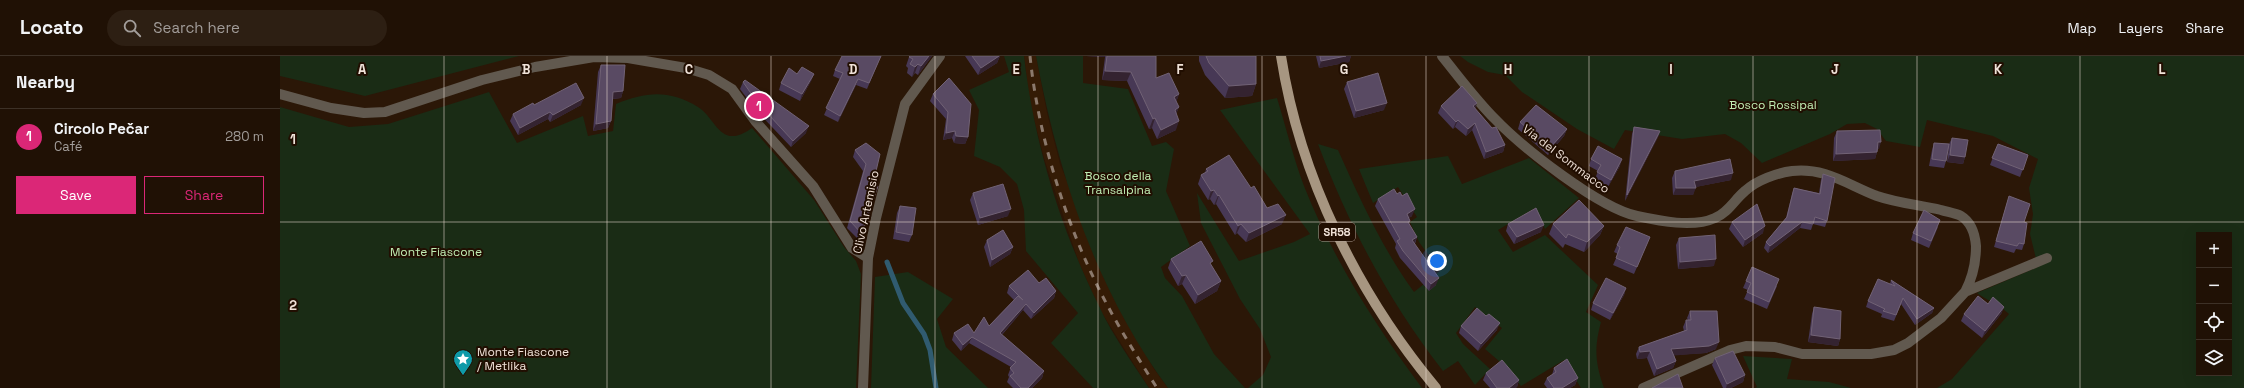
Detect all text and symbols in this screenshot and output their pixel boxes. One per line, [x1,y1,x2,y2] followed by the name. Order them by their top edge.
[107,10,387,46] search box
[20,15,83,40] text: Locato
[121,17,143,39] icon: search
[153,18,240,37] text: Search here
[2067,19,2097,37] text: Map
[2119,19,2163,37] text: Layers
[2185,19,2224,37] text: Share
[358,61,367,78] text: A
[522,61,531,78] text: B
[685,61,693,78] text: C
[849,61,858,78] text: D
[1012,61,1020,78] text: E
[1177,61,1184,78] text: F
[1340,61,1348,78] text: G
[1504,61,1512,78] text: H
[1669,61,1673,78] text: I
[1831,61,1839,78] text: J
[1994,61,2003,78] text: K
[2158,61,2166,78] text: L
[16,71,75,93] text: Nearby
[746,91,772,121] pin: 1
[1729,97,1817,113] park label: Bosco Rossipal
[54,119,149,138] text: Circolo Pečar
[1519,121,1613,197] street label: Via del Sommacco
[26,128,32,145] text: 1
[225,128,264,145] text: 280 m
[290,131,296,148] text: 1
[54,138,83,155] text: Café
[1085,168,1152,198] park label: Bosco della Transalpina
[849,169,883,255] street label: Clivo Artemisio
[16,176,136,214] button: Save
[144,176,264,214] button: Share
[1319,223,1355,241] road number: SR58
[2196,232,2232,376] map controls
[2196,232,2232,268] button: +
[390,244,482,260] park label: Monte Fiascone
[1427,251,1447,271] your location
[2196,268,2232,304] button: −
[289,297,297,314] text: 2
[2196,304,2232,340] button: locate
[2196,340,2232,376] button: layers
[477,344,569,374] place label: Monte Fiascone / Metlika
[452,348,474,376] place icon: Monte Fiascone / Metlika

